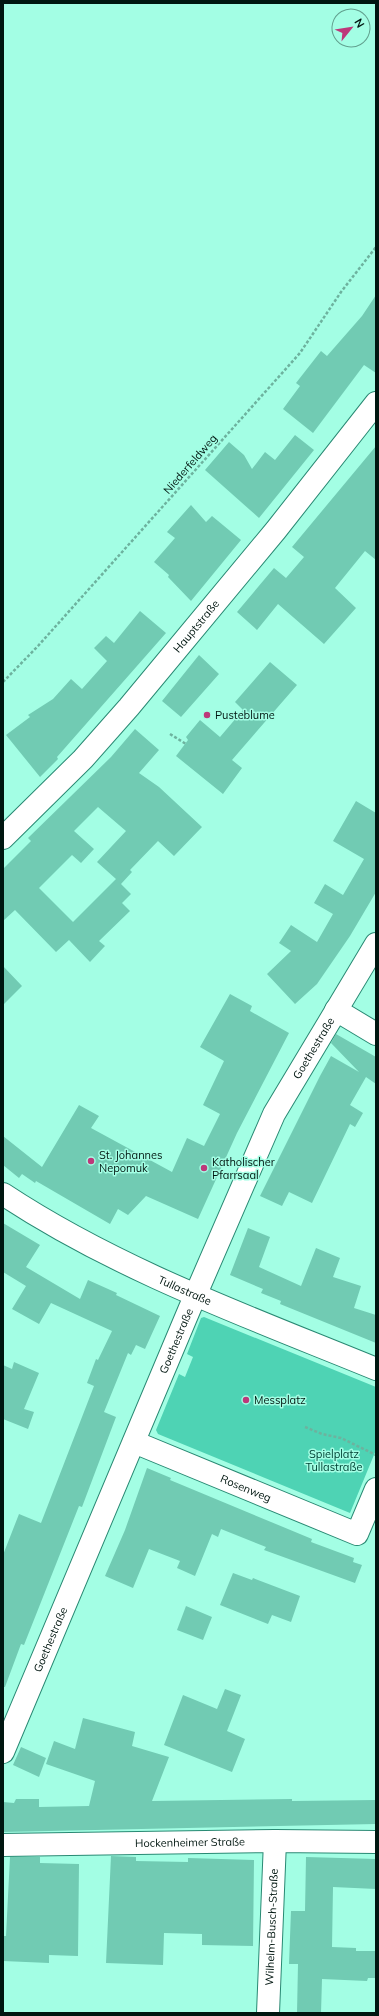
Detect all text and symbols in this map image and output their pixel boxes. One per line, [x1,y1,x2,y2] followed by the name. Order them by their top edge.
[331,8,371,48] north arrow
[352,16,368,30] text: N
[160,431,220,497] street label: Niederfeldweg
[170,597,222,655] street label: Hauptstraße
[215,708,275,722] place label: Pusteblume
[202,710,212,720] marker: Pusteblume
[290,1015,337,1081] street label: Goethestraße
[99,1148,163,1175] place label: St. Johannes Nepomuk
[212,1155,275,1182] place label: Katholischer Pfarrsaal
[86,1156,96,1166] marker: St. Johannes Nepomuk
[199,1163,209,1173] marker: Katholischer Pfarrsaal
[156,1272,214,1308] street label: Tullastraße
[156,1306,196,1376] street label: Goethestraße
[254,1393,306,1407] place label: Messplatz
[241,1395,251,1405] marker: Messplatz
[306,1447,362,1474] park label: Spielplatz Tullastraße
[218,1471,273,1505] street label: Rosenweg
[30,1605,70,1674] street label: Goethestraße
[135,1834,245,1850] street label: Hockenheimer Straße
[262,1868,281,1986] street label: Wilhelm-Busch-Straße

